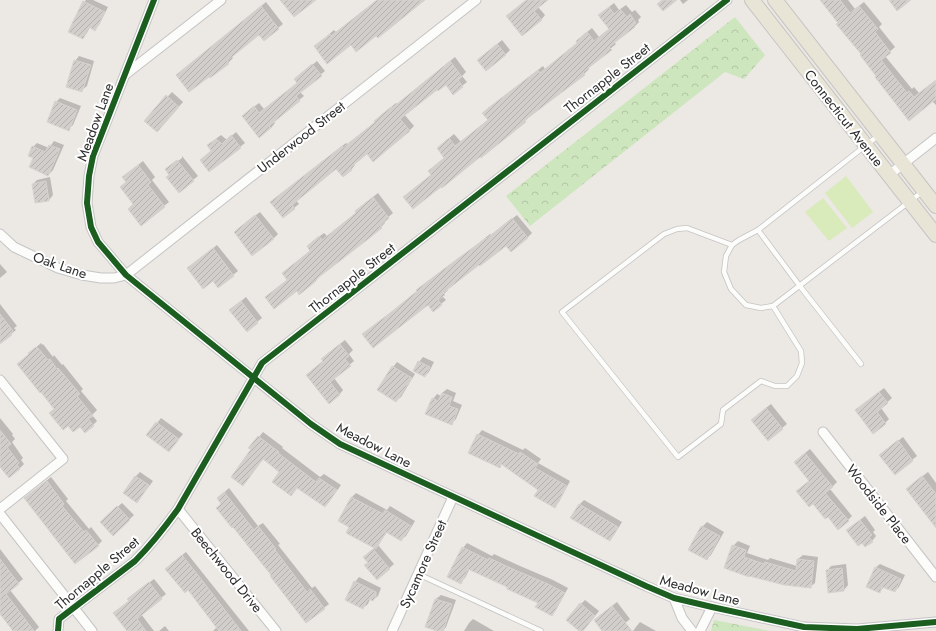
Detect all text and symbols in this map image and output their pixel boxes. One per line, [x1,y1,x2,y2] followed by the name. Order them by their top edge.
[560,38,655,118] street label: Thornapple Street
[800,65,888,171] street label: Connecticut Avenue
[72,80,118,164] street label: Meadow Lane
[253,96,350,178] street label: Underwood Street
[305,238,400,318] street label: Thornapple Street
[30,246,90,284] street label: Oak Lane
[333,417,415,473] street label: Meadow Lane
[842,460,916,548] street label: Woodside Place
[395,516,452,611] street label: Sycamore Street
[186,523,268,617] street label: Beechwood Drive
[51,531,144,614] street label: Thornapple Street
[658,570,742,610] street label: Meadow Lane

